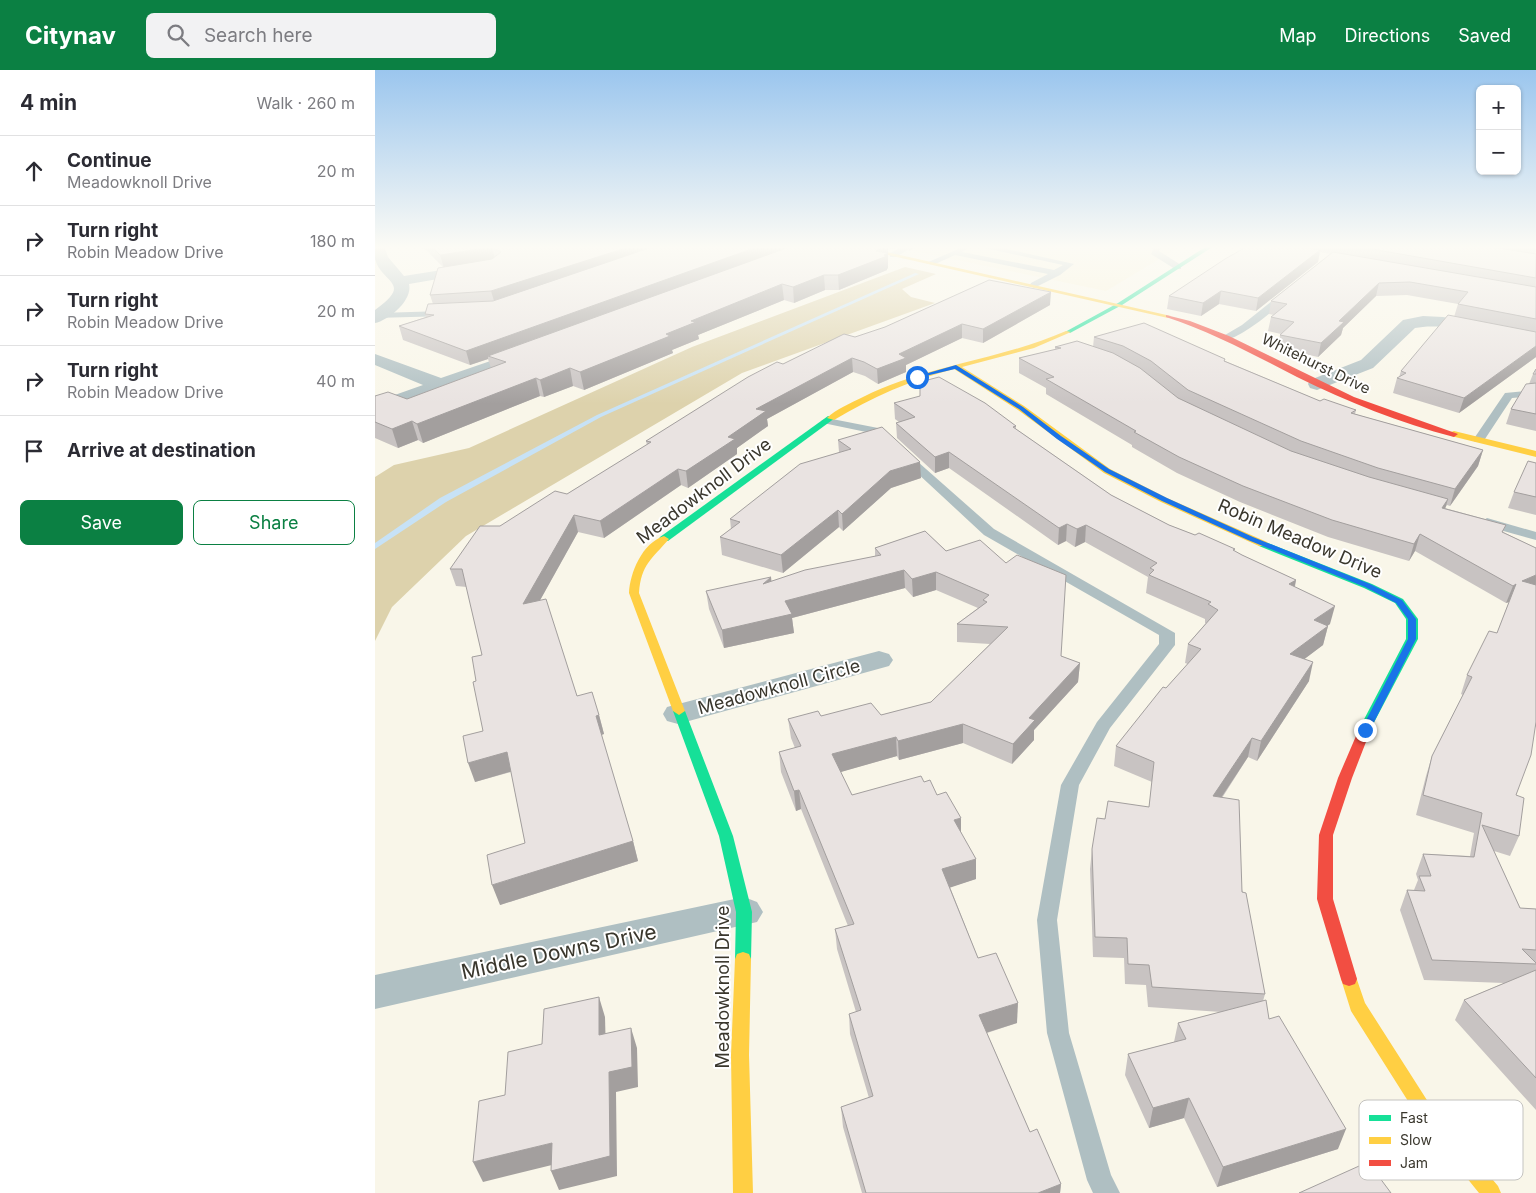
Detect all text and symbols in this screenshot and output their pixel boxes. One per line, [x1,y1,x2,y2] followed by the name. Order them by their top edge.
[146,13,496,58] search box
[25,21,116,50] text: Citynav
[164,21,192,49] icon: search
[204,24,313,47] text: Search here
[1279,25,1317,46] text: Map
[1345,25,1430,46] text: Directions
[1458,25,1511,46] text: Saved
[1476,85,1521,175] map controls
[1476,85,1521,130] button: +
[20,90,77,115] text: 4 min
[257,93,355,113] text: Walk · 260 m
[1476,130,1521,175] button: −
[67,149,152,172] text: Continue
[20,157,48,185] icon: ahead
[317,161,355,181] text: 20 m
[67,172,212,192] text: Meadowknoll Drive
[67,219,158,242] text: Turn right
[20,227,48,255] icon: right
[310,231,355,251] text: 180 m
[67,242,224,262] text: Robin Meadow Drive
[67,289,158,312] text: Turn right
[20,297,48,325] icon: right
[317,301,355,321] text: 20 m
[67,312,224,332] text: Robin Meadow Drive
[1259,329,1374,398] street label: Whitehurst Drive
[67,359,158,382] text: Turn right
[906,366,929,389] route start
[20,367,48,395] icon: right
[316,371,355,391] text: 40 m
[67,382,224,402] text: Robin Meadow Drive
[632,433,775,548] street label: Meadowknoll Drive
[20,437,48,465] icon: arrive
[67,439,256,462] text: Arrive at destination
[1215,494,1385,583] street label: Robin Meadow Drive
[20,500,183,545] button: Save
[193,500,355,545] button: Share
[695,655,862,718] street label: Meadowknoll Circle
[1354,719,1377,742] route end
[712,905,733,1069] street label: Meadowknoll Drive
[459,919,659,984] street label: Middle Downs Drive
[1359,1100,1523,1180] legend
[1400,1109,1428,1126] text: Fast
[1400,1131,1432,1148] text: Slow
[1400,1154,1428,1171] text: Jam

